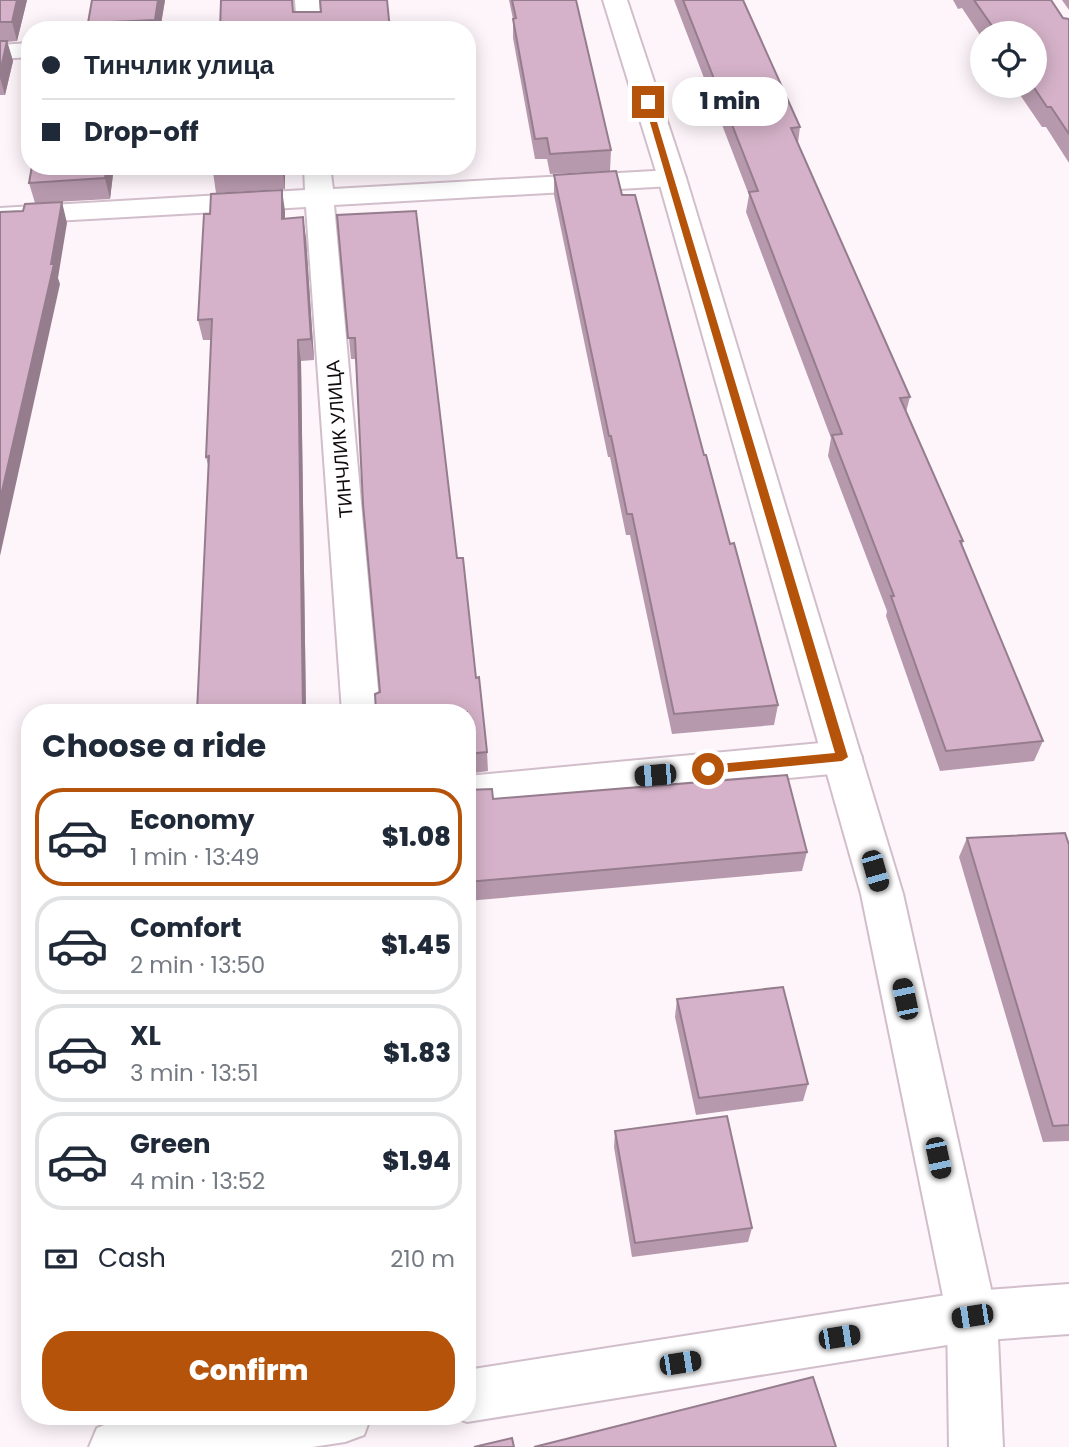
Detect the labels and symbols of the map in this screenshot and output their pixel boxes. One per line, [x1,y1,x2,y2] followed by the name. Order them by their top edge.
[672,78,788,126] callout: 1 min
[632,86,664,118] route end
[319,359,360,519] street label: ТИНЧЛИК УЛИЦА
[692,753,724,785] route start
[634,763,677,787] car
[860,848,891,894] car
[891,976,920,1022] car
[924,1135,953,1181] car
[950,1302,995,1330] car
[817,1323,862,1351] car
[658,1349,703,1377] car

